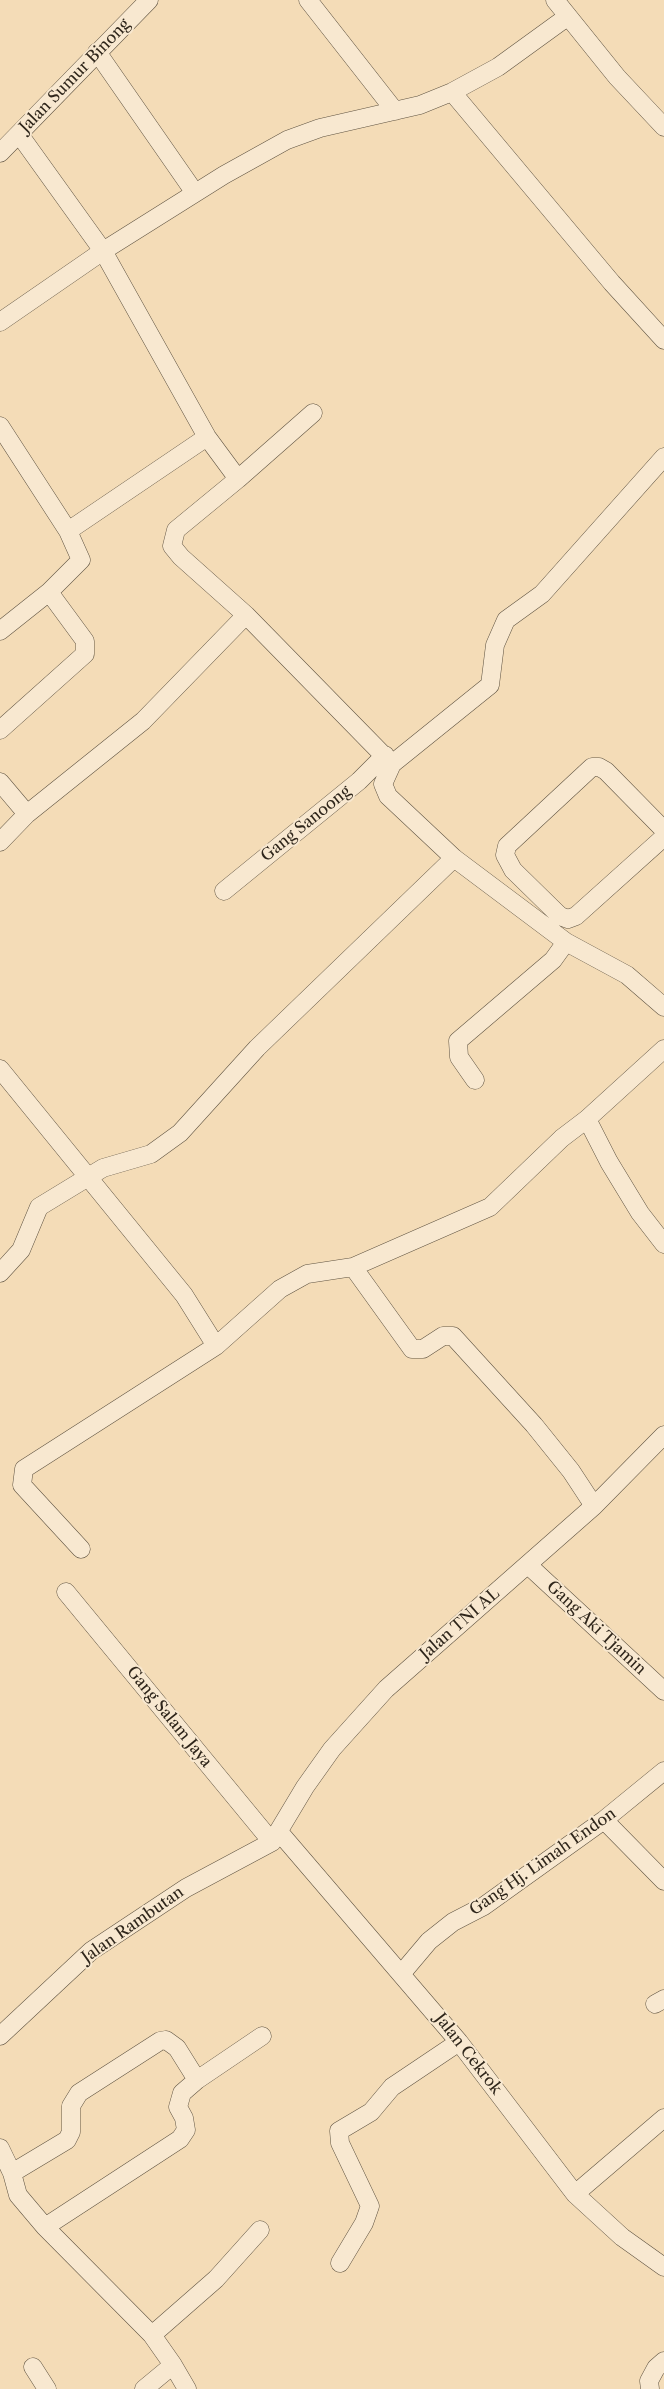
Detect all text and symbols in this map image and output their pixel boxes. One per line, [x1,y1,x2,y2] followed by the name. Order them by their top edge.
[16,15,134,137] street label: Jalan Sumur Binong
[257,782,355,866] street label: Gang Sanoong
[542,1577,650,1679] street label: Gang Aki Tjamin
[416,1584,504,1664] street label: Jalan TNI AL
[122,1662,216,1772] street label: Gang Salam Jaya
[466,1804,620,1920] street label: Gang Hj. Limah Endon
[78,1883,188,1967] street label: Jalan Rambutan
[430,2010,506,2098] street label: Jalan Cekrok

